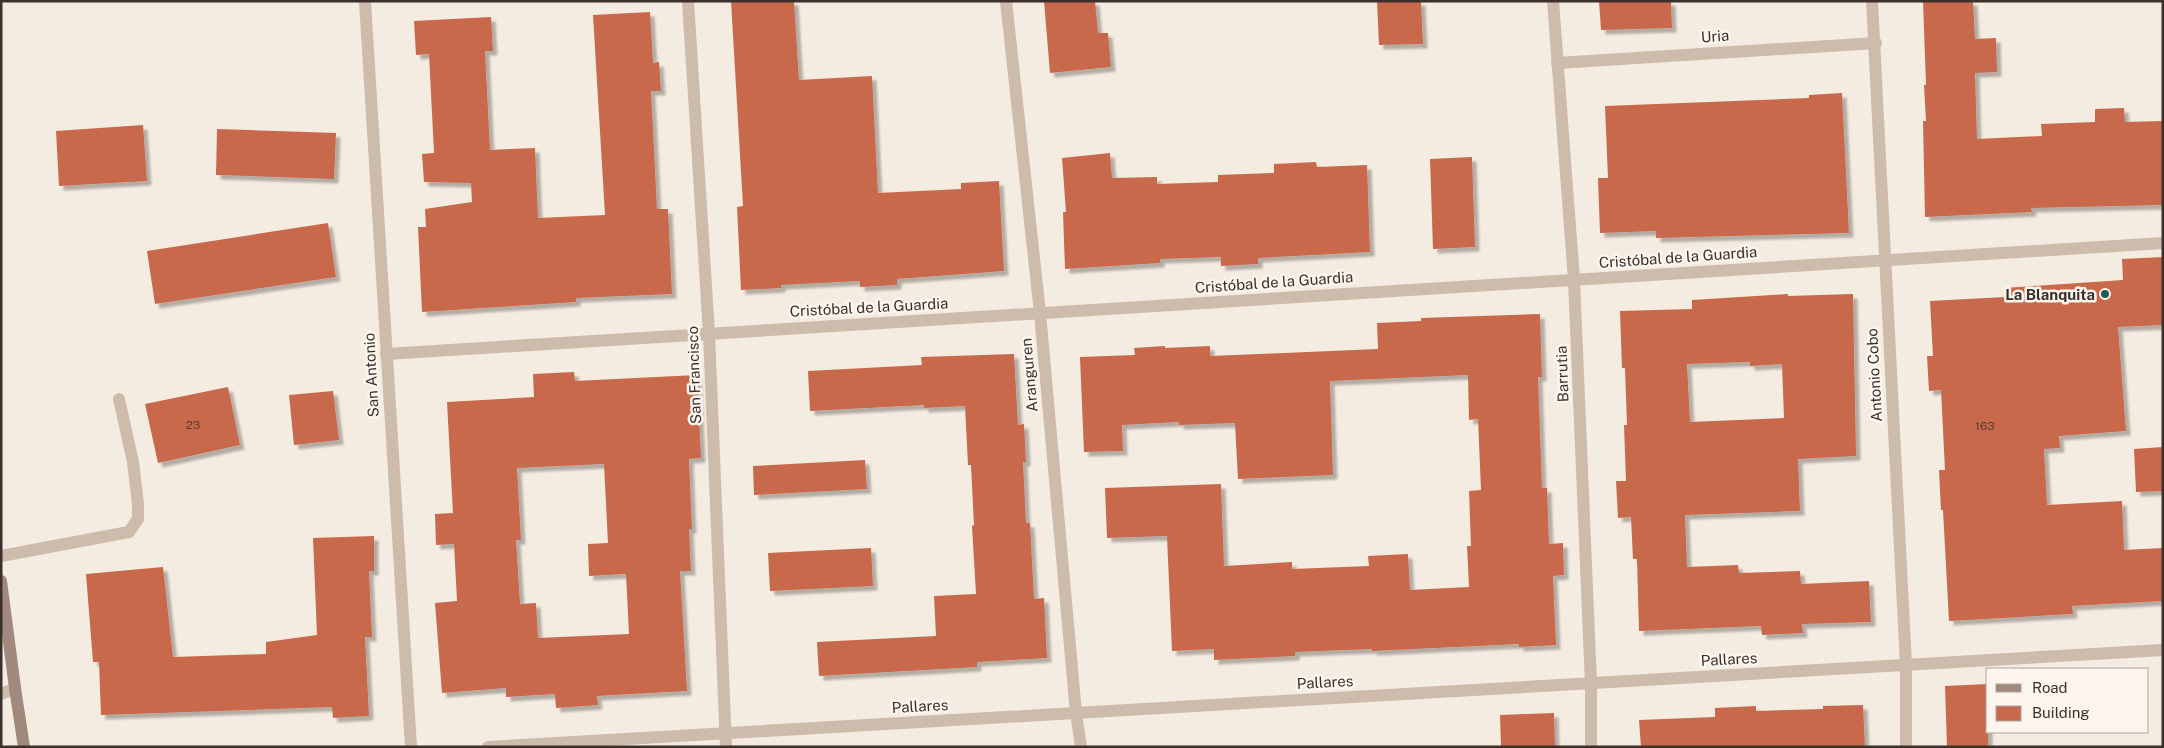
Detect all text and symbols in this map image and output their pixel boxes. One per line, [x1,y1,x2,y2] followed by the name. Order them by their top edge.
[1700,27,1730,45] street label: Uria
[1598,243,1758,271] street label: Cristóbal de la Guardia
[1194,268,1354,296] street label: Cristóbal de la Guardia
[2005,286,2095,303] place label: La Blanquita
[2099,288,2111,300] marker: La Blanquita
[789,294,949,320] street label: Cristóbal de la Guardia
[684,326,704,424] street label: San Francisco
[1863,328,1885,422] street label: Antonio Cobo
[360,332,382,418] street label: San Antonio
[1017,337,1041,413] street label: Aranguren
[1553,345,1571,403] street label: Barrutia
[186,418,200,432] house number: 23
[1975,419,1995,433] house number: 163
[1700,649,1758,669] street label: Pallares
[1986,668,2149,733] legend
[1296,672,1354,692] street label: Pallares
[2032,679,2068,696] text: Road
[891,696,949,716] street label: Pallares
[2032,704,2090,721] text: Building

